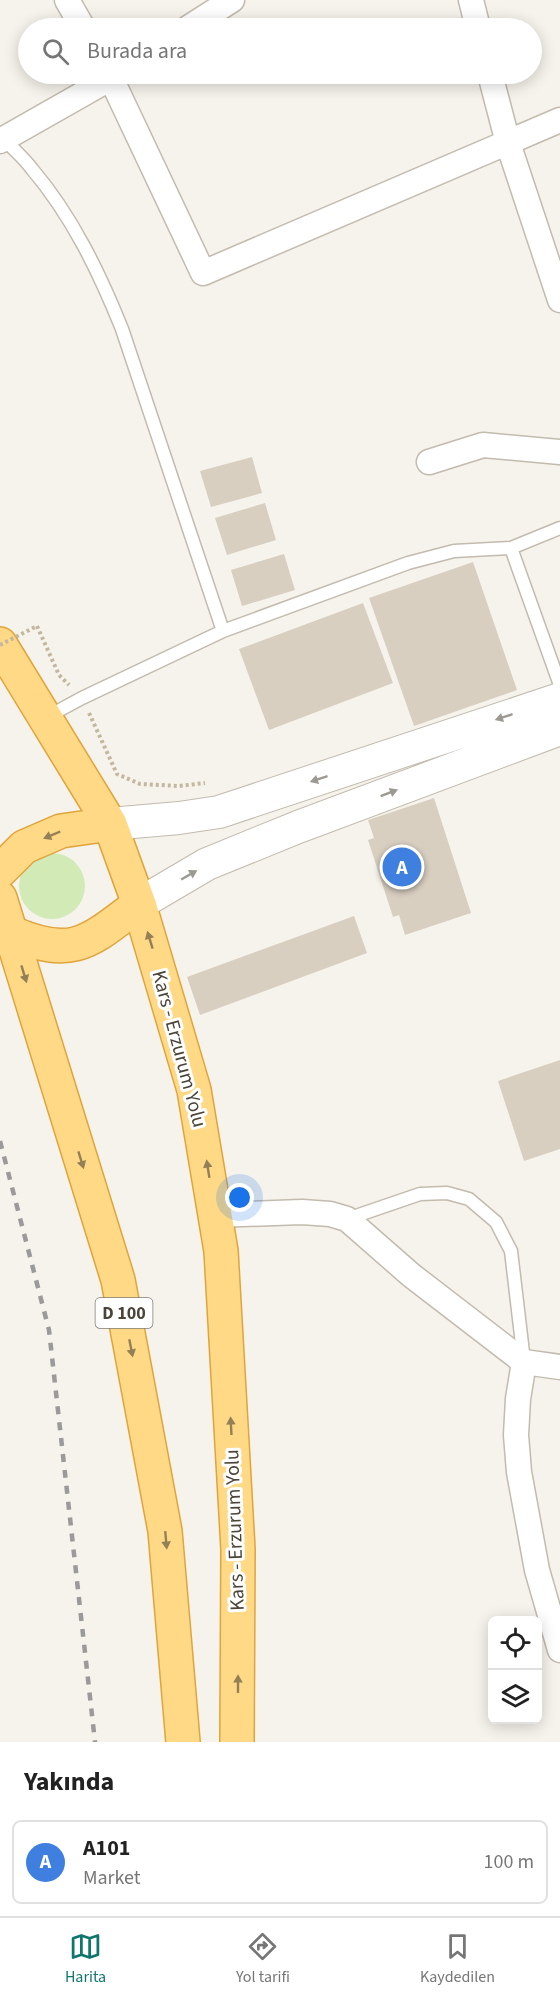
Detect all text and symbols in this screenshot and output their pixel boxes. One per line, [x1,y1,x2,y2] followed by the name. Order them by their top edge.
[18,18,542,84] search box
[39,35,72,68] icon: search
[87,35,187,67] text: Burada ara
[495,713,513,722] one-way arrow
[310,774,328,784] one-way arrow
[380,788,398,797] one-way arrow
[43,830,61,840] one-way arrow
[382,844,422,890] pin: A
[181,869,197,880] one-way arrow
[145,931,154,949] one-way arrow
[20,965,29,983] one-way arrow
[145,967,213,1131] street label: Kars - Erzurum Yolu
[77,1151,86,1169] one-way arrow
[203,1159,212,1178] one-way arrow
[225,1183,254,1212] your location
[96,1298,152,1328] road number: D 100
[127,1339,136,1358] one-way arrow
[227,1416,236,1435] one-way arrow
[218,1449,252,1611] street label: Kars - Erzurum Yolu
[161,1531,171,1550] one-way arrow
[488,1616,542,1724] map controls
[488,1616,542,1670] button: locate
[488,1670,542,1724] button: layers
[233,1674,243,1693] one-way arrow
[24,1763,114,1800] text: Yakında
[83,1832,130,1864] text: A101
[40,1848,51,1876] text: A
[484,1848,534,1876] text: 100 m
[83,1864,141,1892] text: Market
[65,1930,106,1988] tab: Harita
[236,1930,290,1988] tab: Yol tarifi
[420,1930,495,1988] tab: Kaydedilen

